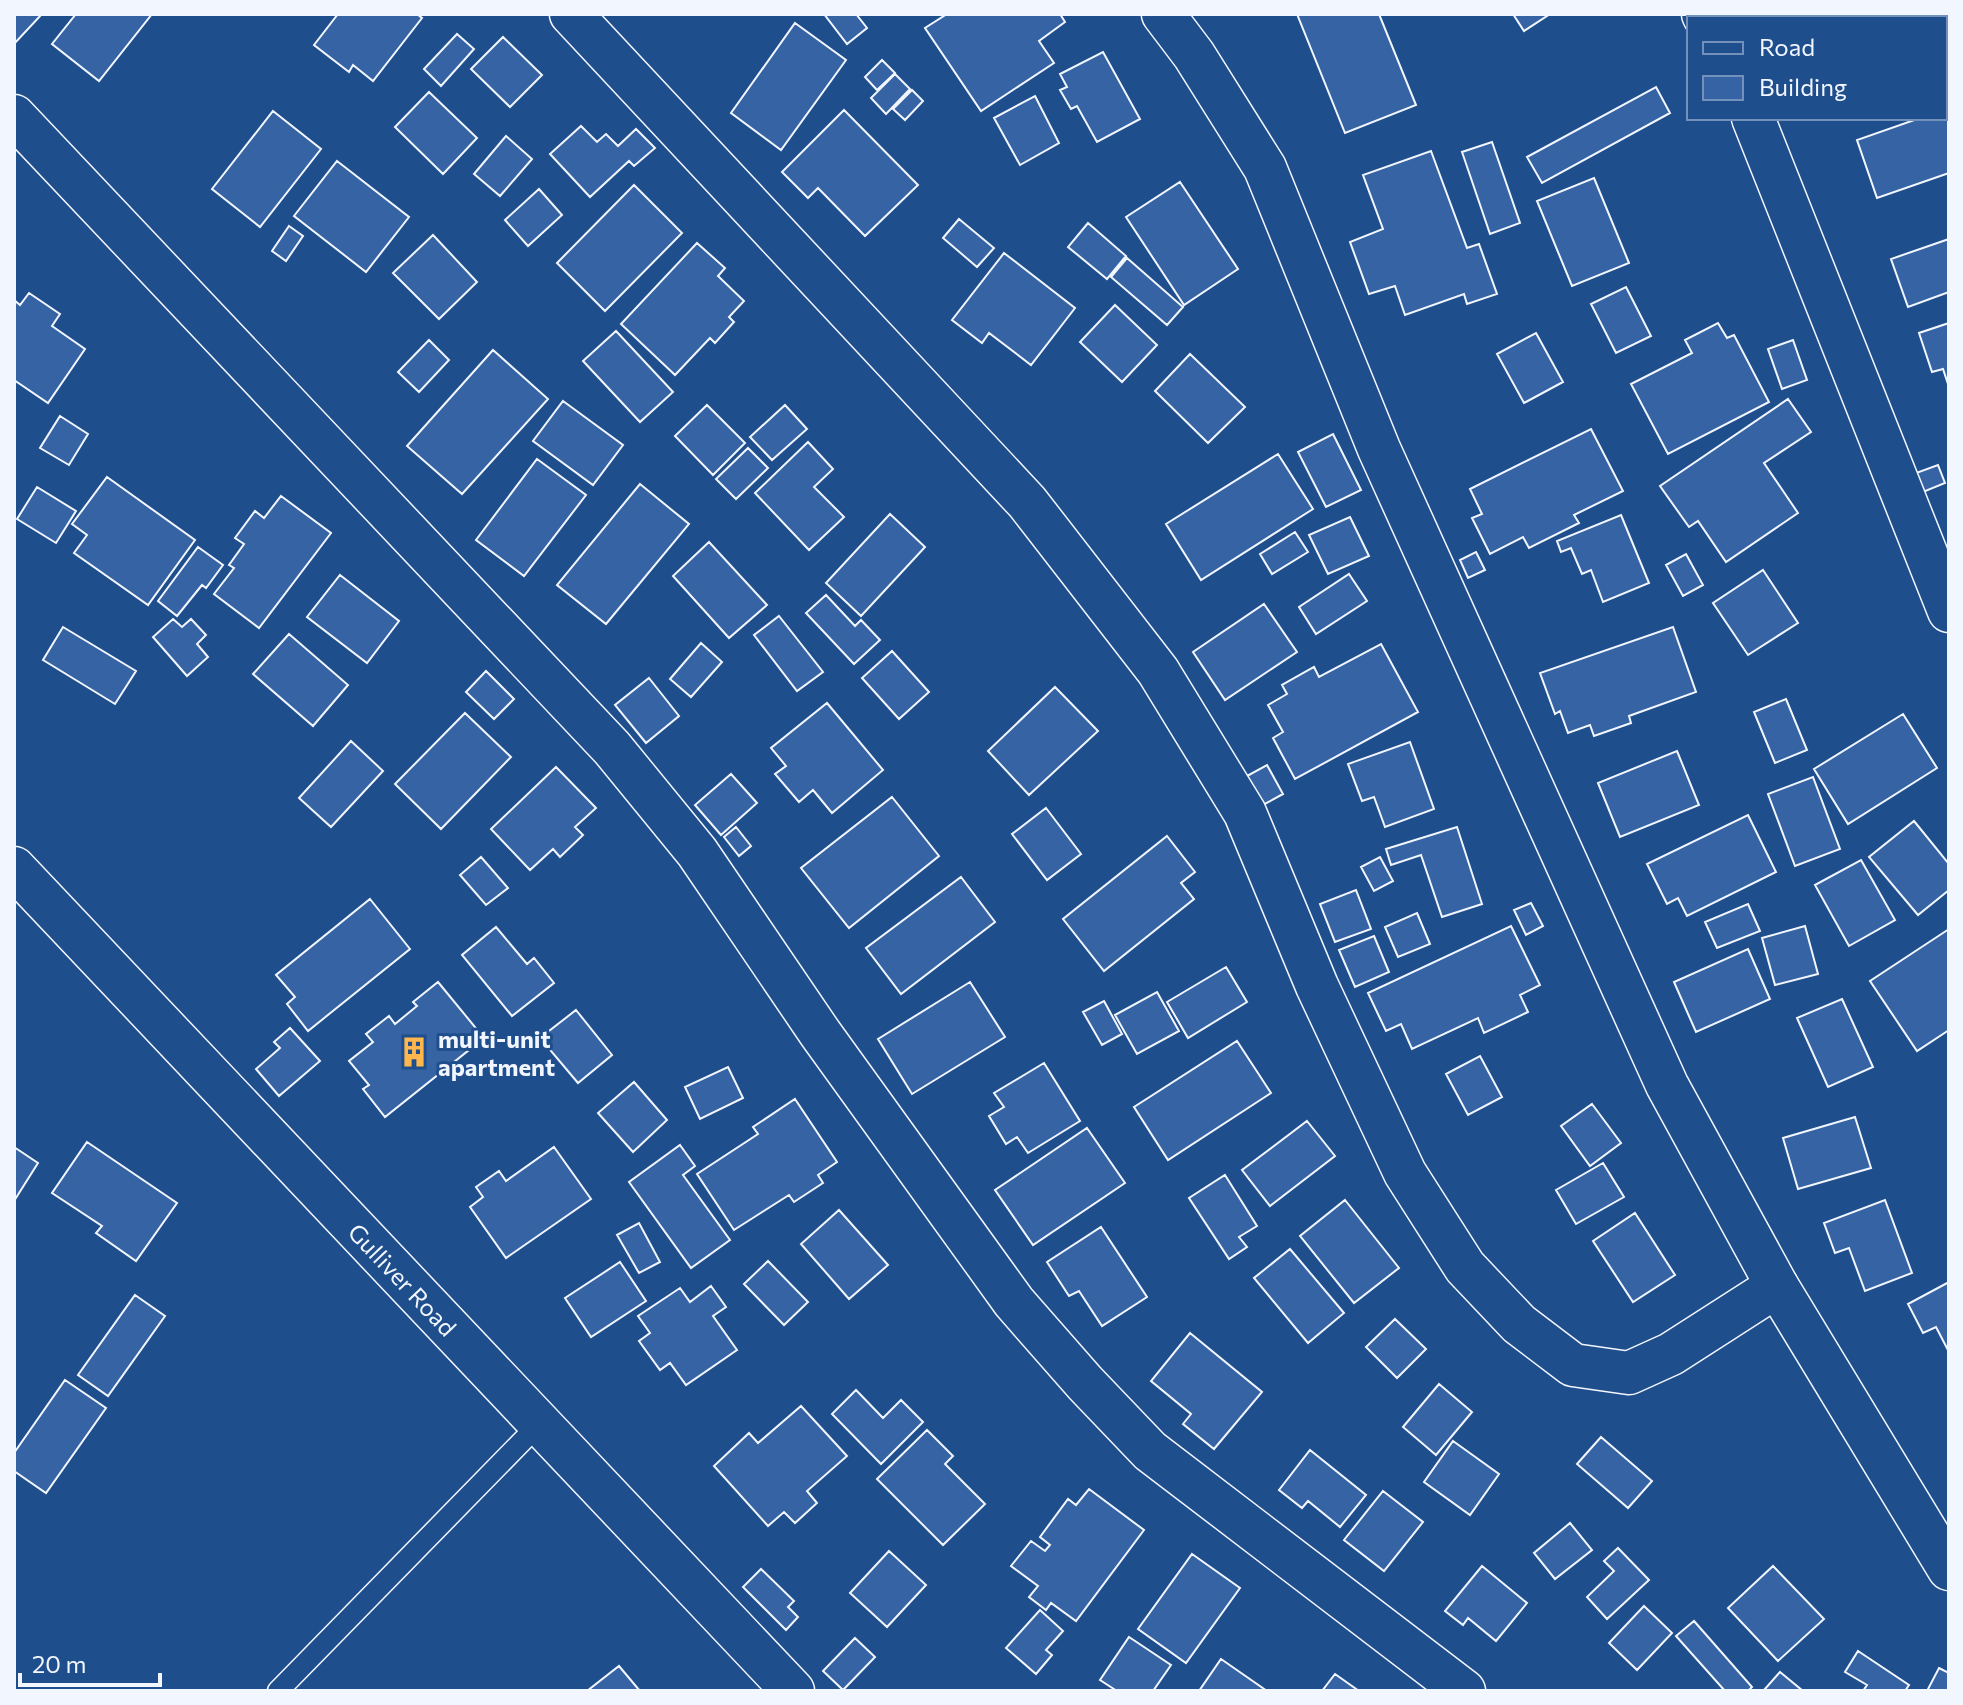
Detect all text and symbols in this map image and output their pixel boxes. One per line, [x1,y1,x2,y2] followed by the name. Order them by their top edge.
[1687,16,1947,120] legend
[1759,32,1815,61] text: Road
[1759,72,1847,101] text: Building
[438,1024,555,1081] place label: multi-unit apartment
[397,1035,431,1069] building icon: multi-unit apartment
[343,1217,463,1341] street label: Gulliver Road
[20,1637,160,1687] scale bar
[32,1649,86,1678] text: 20 m

